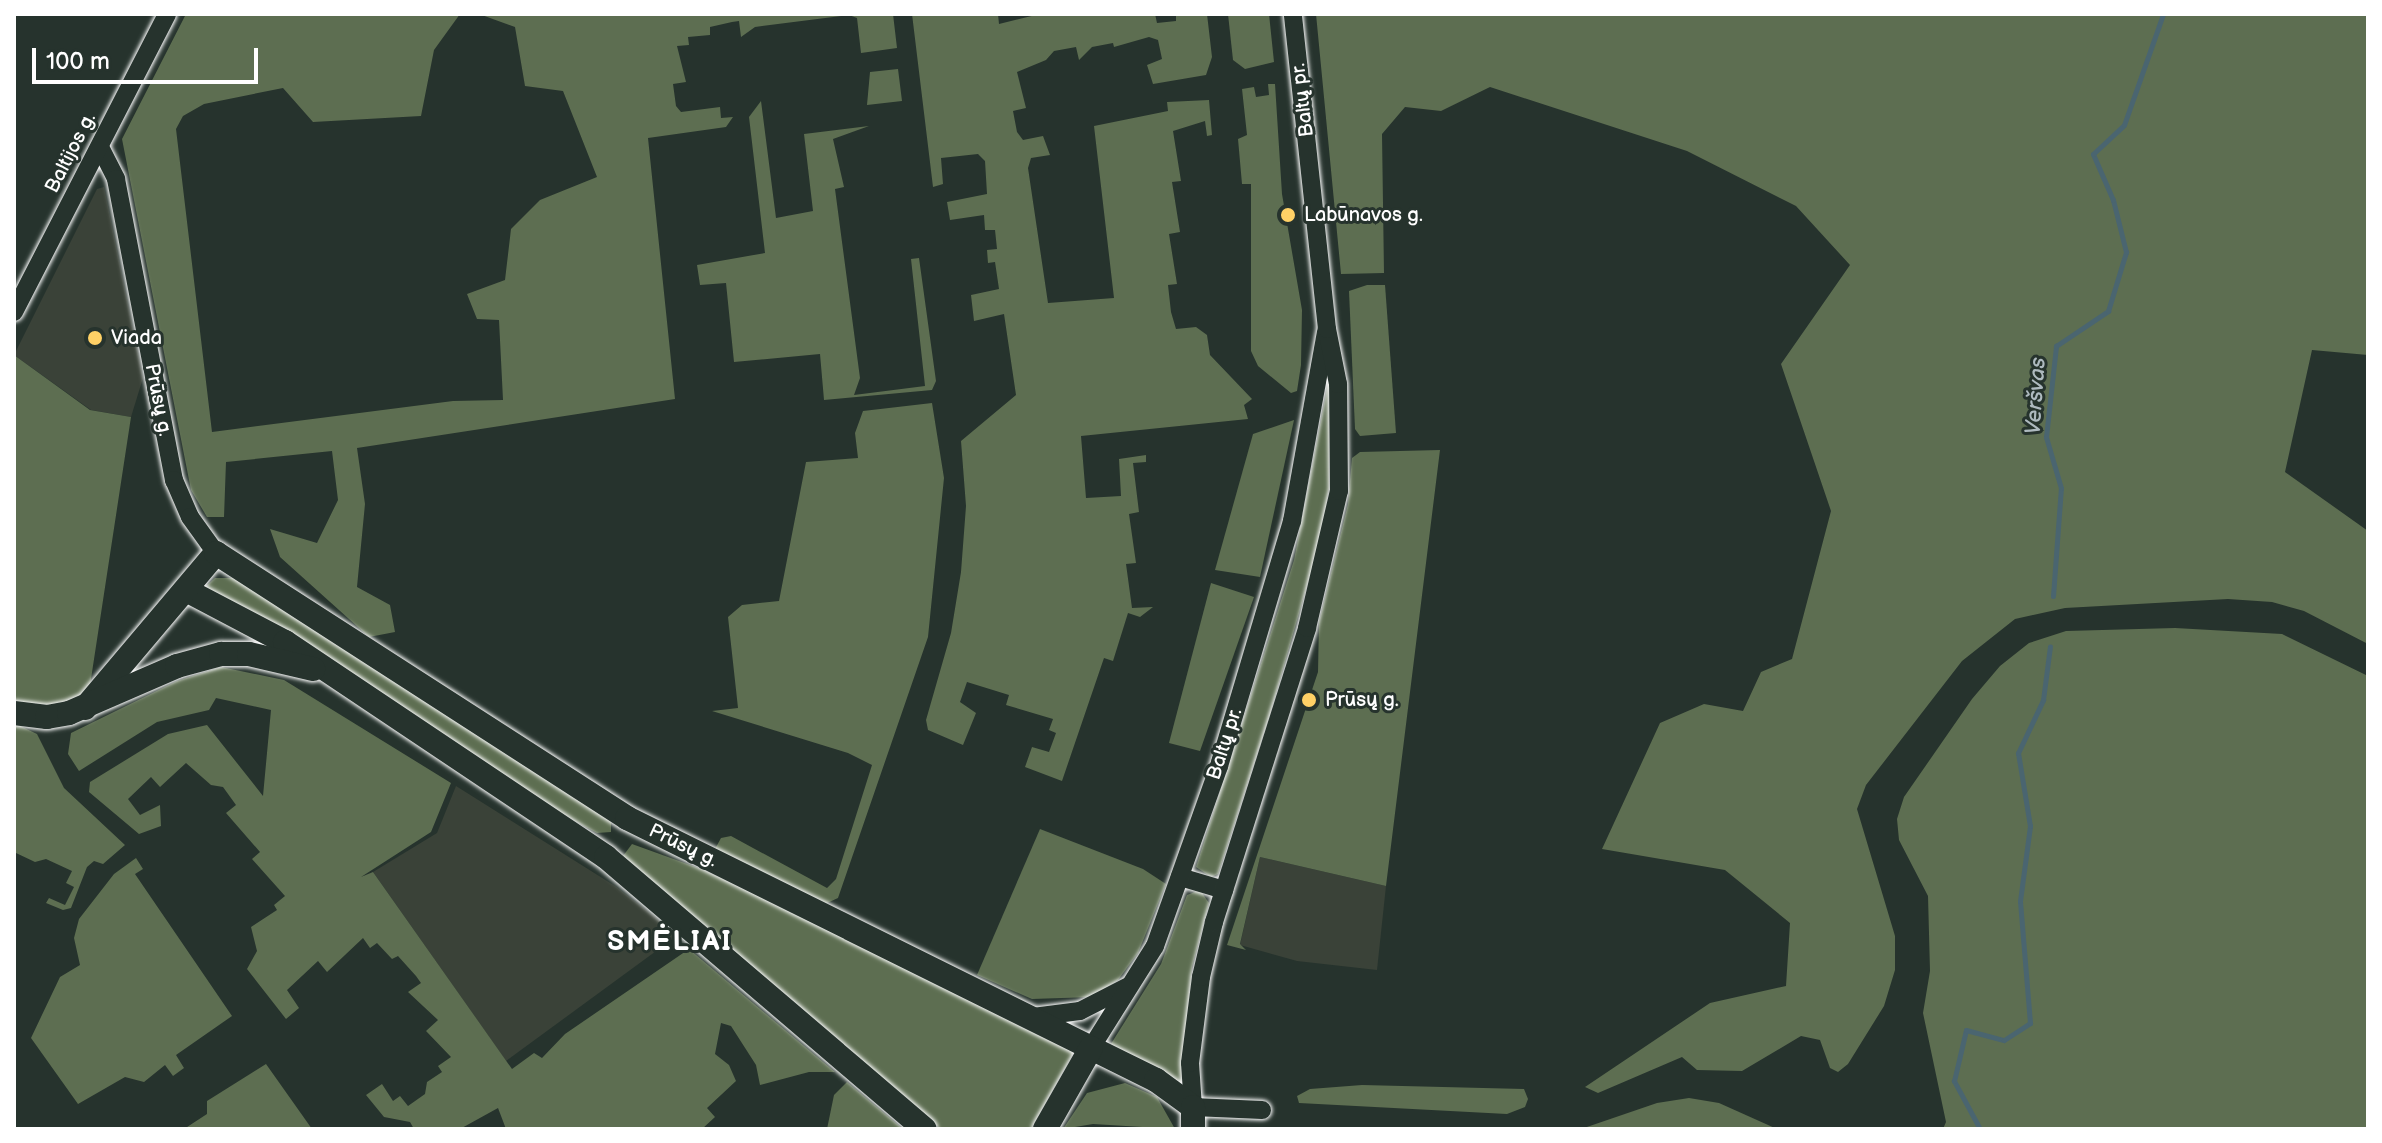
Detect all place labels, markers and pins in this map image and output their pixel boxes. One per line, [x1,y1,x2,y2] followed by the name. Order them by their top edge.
[1304,203,1423,227] place label: Labūnavos g.
[1279,206,1297,224] marker: Labūnavos g.
[111,326,162,350] place label: Viada
[86,329,104,347] marker: Viada
[1325,688,1399,712] place label: Prūsų g.
[1300,691,1318,709] marker: Prūsų g.

